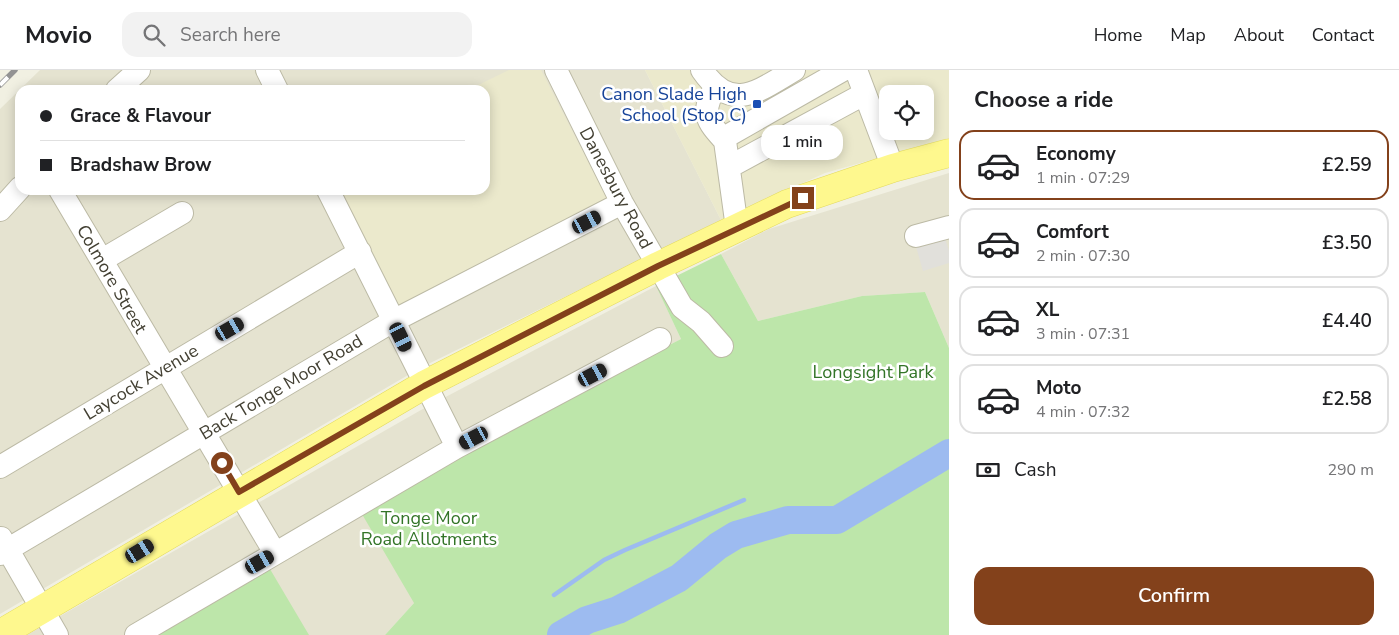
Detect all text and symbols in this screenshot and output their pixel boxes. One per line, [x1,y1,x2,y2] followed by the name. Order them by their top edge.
[122,12,472,57] search box
[25,19,92,51] text: Movio
[140,21,168,49] icon: search
[180,22,281,48] text: Search here
[1094,23,1142,47] text: Home
[1170,23,1206,47] text: Map
[1234,23,1284,47] text: About
[1312,23,1374,47] text: Contact
[601,82,747,127] place label: Canon Slade High School (Stop C)
[879,85,934,140] map controls
[879,85,934,140] button: locate
[974,85,1113,115] text: Choose a ride
[751,98,763,110] marker: Canon Slade High School (Stop C)
[70,103,211,129] text: Grace & Flavour
[574,123,658,253] street label: Danesbury Road
[762,126,844,160] callout: 1 min
[782,131,822,153] text: 1 min
[1036,141,1116,167] text: Economy
[976,143,1021,188] icon: car
[70,152,212,178] text: Bradshaw Brow
[1322,152,1372,178] text: £2.59
[1036,167,1130,189] text: 1 min · 07:29
[792,187,814,209] route end
[570,209,603,235] car
[1036,219,1109,245] text: Comfort
[71,220,153,338] street label: Colmore Street
[976,221,1021,266] icon: car
[1322,230,1372,256] text: £3.50
[1036,245,1130,267] text: 2 min · 07:30
[1036,297,1059,323] text: XL
[976,299,1021,344] icon: car
[1322,308,1372,334] text: £4.40
[213,315,246,343] car
[387,320,414,354] car
[1036,323,1130,345] text: 3 min · 07:31
[195,329,367,445] street label: Back Tonge Moor Road
[79,338,203,426] street label: Laycock Avenue
[813,360,934,384] park label: Longsight Park
[576,361,609,389] car
[1036,375,1082,401] text: Moto
[976,377,1021,422] icon: car
[1322,386,1372,412] text: £2.58
[1036,401,1130,423] text: 4 min · 07:32
[457,424,490,452] car
[211,452,233,474] route start
[974,456,1002,484] icon: cash
[1014,457,1056,483] text: Cash
[1327,459,1374,481] text: 290 m
[361,506,497,551] park label: Tonge Moor Road Allotments
[123,537,156,565] car
[243,548,276,576] car
[974,567,1374,625] button: Confirm

